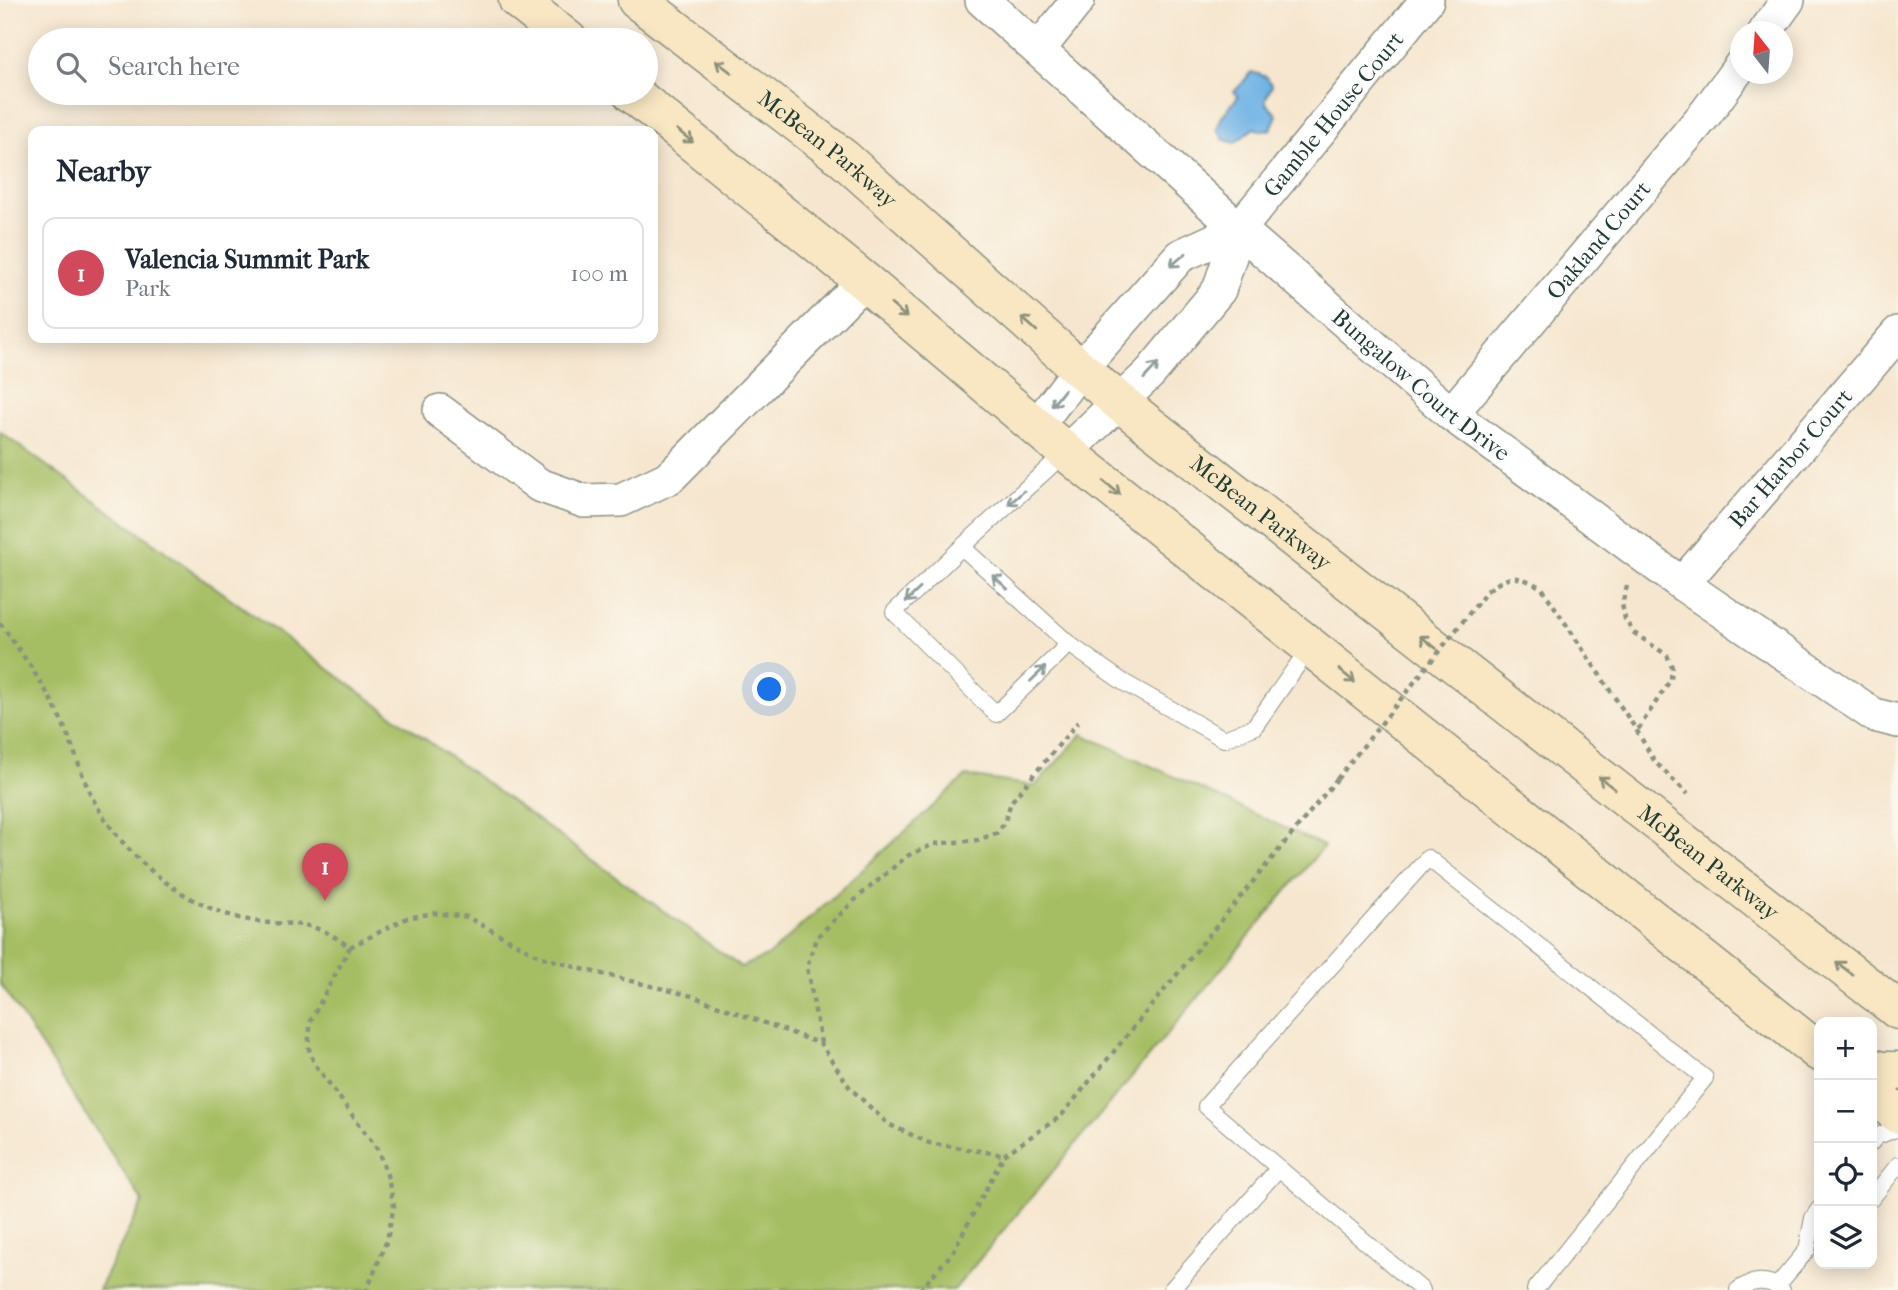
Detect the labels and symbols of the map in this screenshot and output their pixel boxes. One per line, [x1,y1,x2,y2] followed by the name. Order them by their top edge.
[1730,21,1793,84] north arrow
[1258,26,1409,202] street label: Gamble House Court
[716,59,734,74] one-way arrow
[753,84,903,214] street label: McBean Parkway
[676,128,694,143] one-way arrow
[1541,175,1656,305] street label: Oakland Court
[1170,252,1188,268] one-way arrow
[890,303,908,319] one-way arrow
[1327,303,1515,466] street label: Bungalow Court Drive
[1020,316,1038,332] one-way arrow
[1143,362,1159,380] one-way arrow
[1723,383,1858,533] street label: Bar Harbor Court
[1050,388,1065,407] one-way arrow
[1185,449,1337,576] street label: McBean Parkway
[1102,480,1120,496] one-way arrow
[1007,490,1025,506] one-way arrow
[992,573,1009,590] one-way arrow
[905,586,922,603] one-way arrow
[1420,635,1438,650] one-way arrow
[1029,665,1046,682] one-way arrow
[1337,668,1355,684] one-way arrow
[752,672,786,706] your location
[1599,775,1617,790] one-way arrow
[1633,799,1785,926] street label: McBean Parkway
[302,843,348,901] pin: 1
[1836,961,1854,976] one-way arrow

